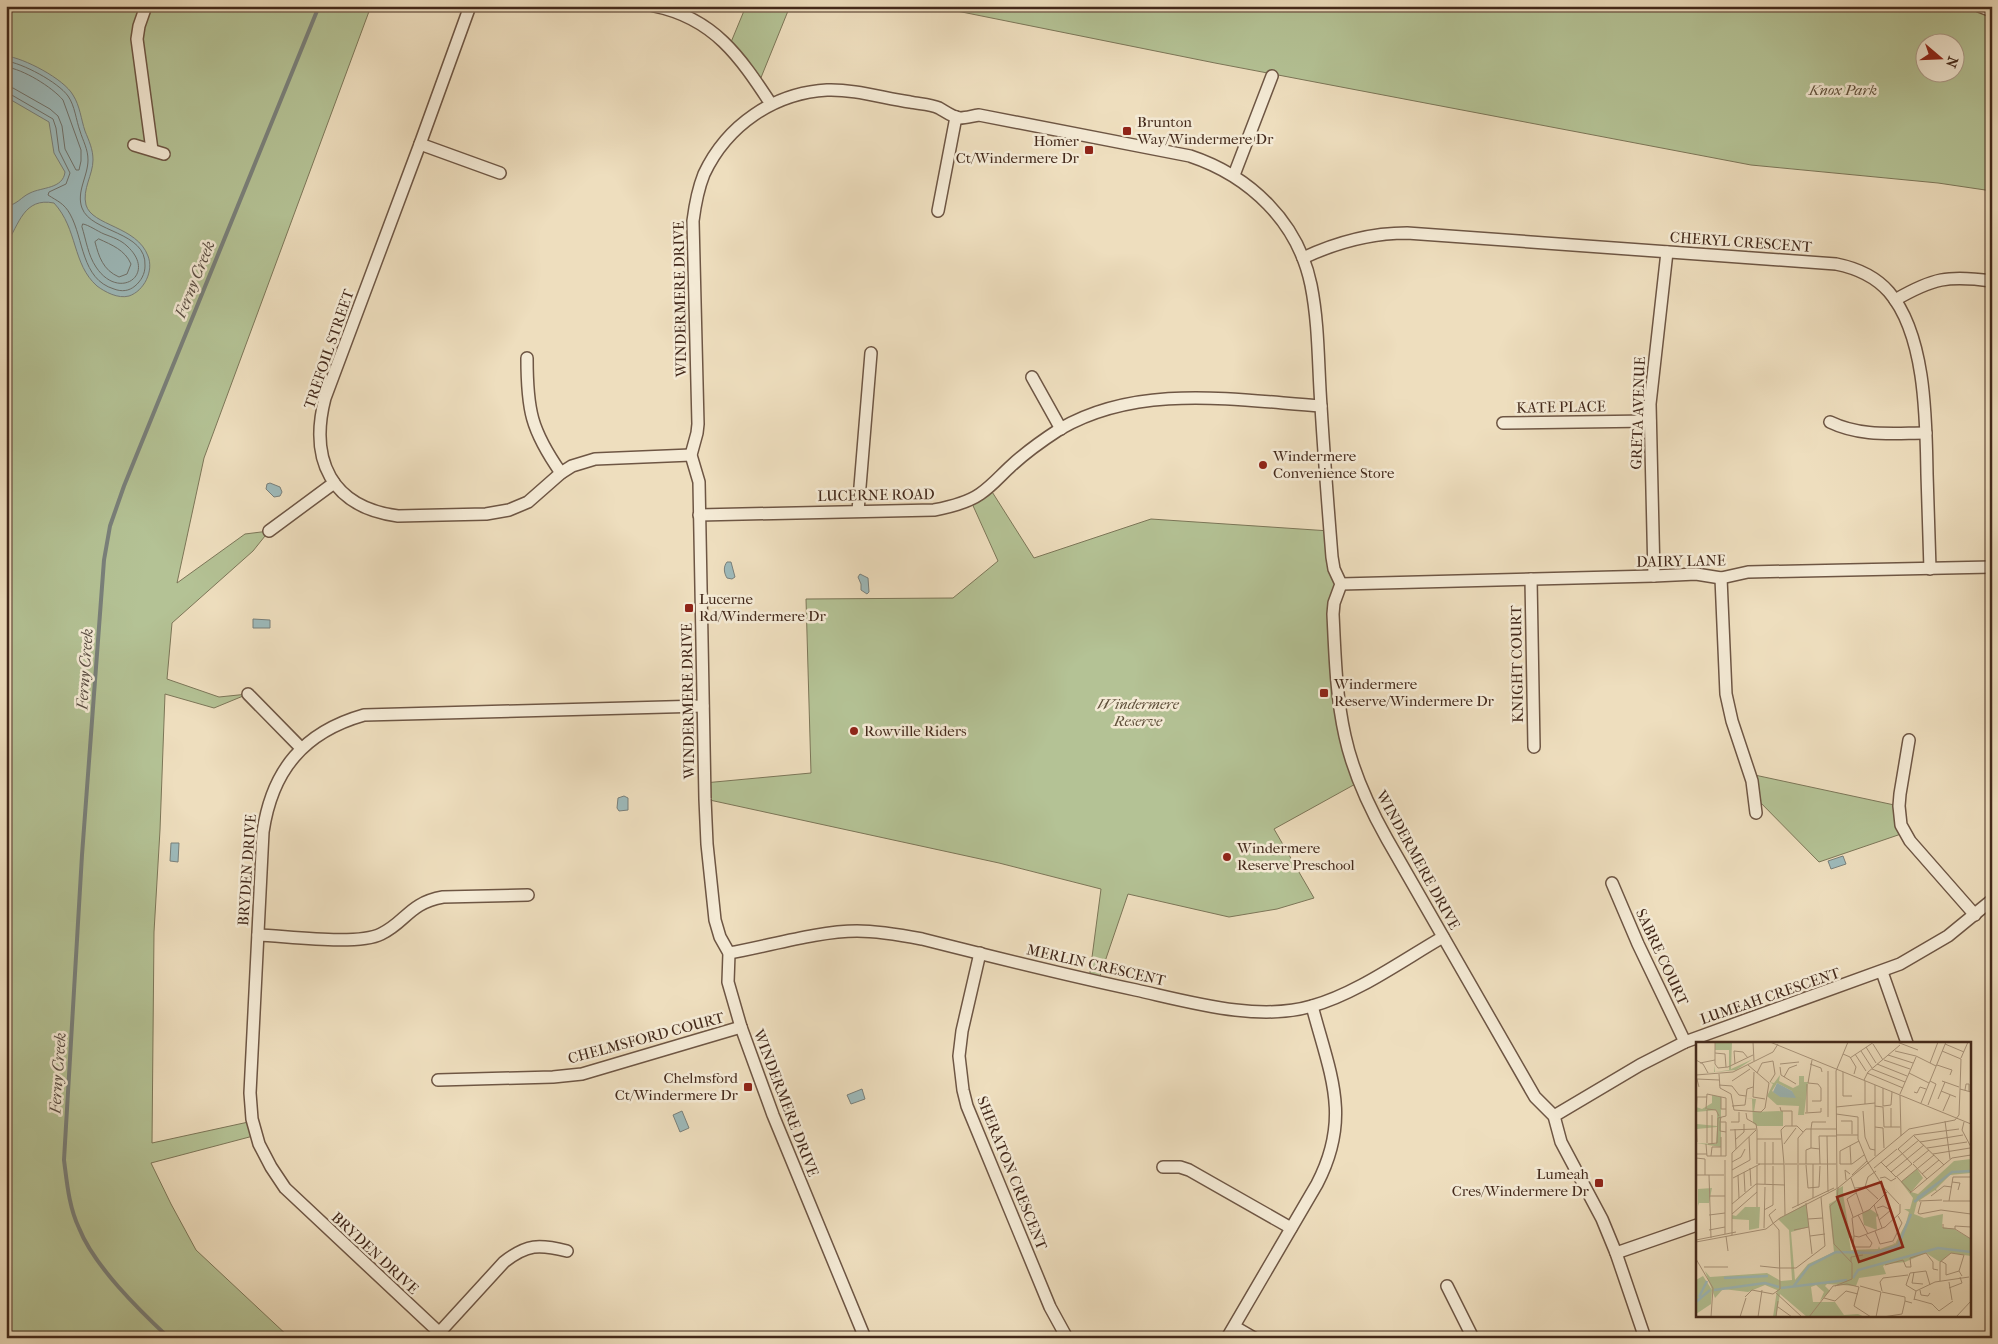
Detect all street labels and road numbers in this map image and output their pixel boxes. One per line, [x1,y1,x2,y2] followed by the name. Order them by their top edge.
[670,221,690,378] street label: WINDERMERE DRIVE
[1669,228,1814,256] street label: CHERYL CRESCENT
[300,286,358,411] street label: TREFOIL STREET
[1627,356,1649,470] street label: GRETA AVENUE
[1516,397,1606,417] street label: KATE PLACE
[817,485,935,505] street label: LUCERNE ROAD
[1636,551,1726,571] street label: DAIRY LANE
[1507,604,1527,723] street label: KNIGHT COURT
[678,623,698,780] street label: WINDERMERE DRIVE
[1372,786,1464,933] street label: WINDERMERE DRIVE
[234,813,260,927] street label: BRYDEN DRIVE
[1632,906,1693,1009] street label: SABRE COURT
[1025,940,1168,990] street label: MERLIN CRESCENT
[1698,963,1843,1028] street label: LUMEAH CRESCENT
[566,1008,727,1068] street label: CHELMSFORD COURT
[749,1026,822,1179] street label: WINDERMERE DRIVE
[973,1094,1051,1253] street label: SHERATON CRESCENT
[328,1208,422,1298] street label: BRYDEN DRIVE

